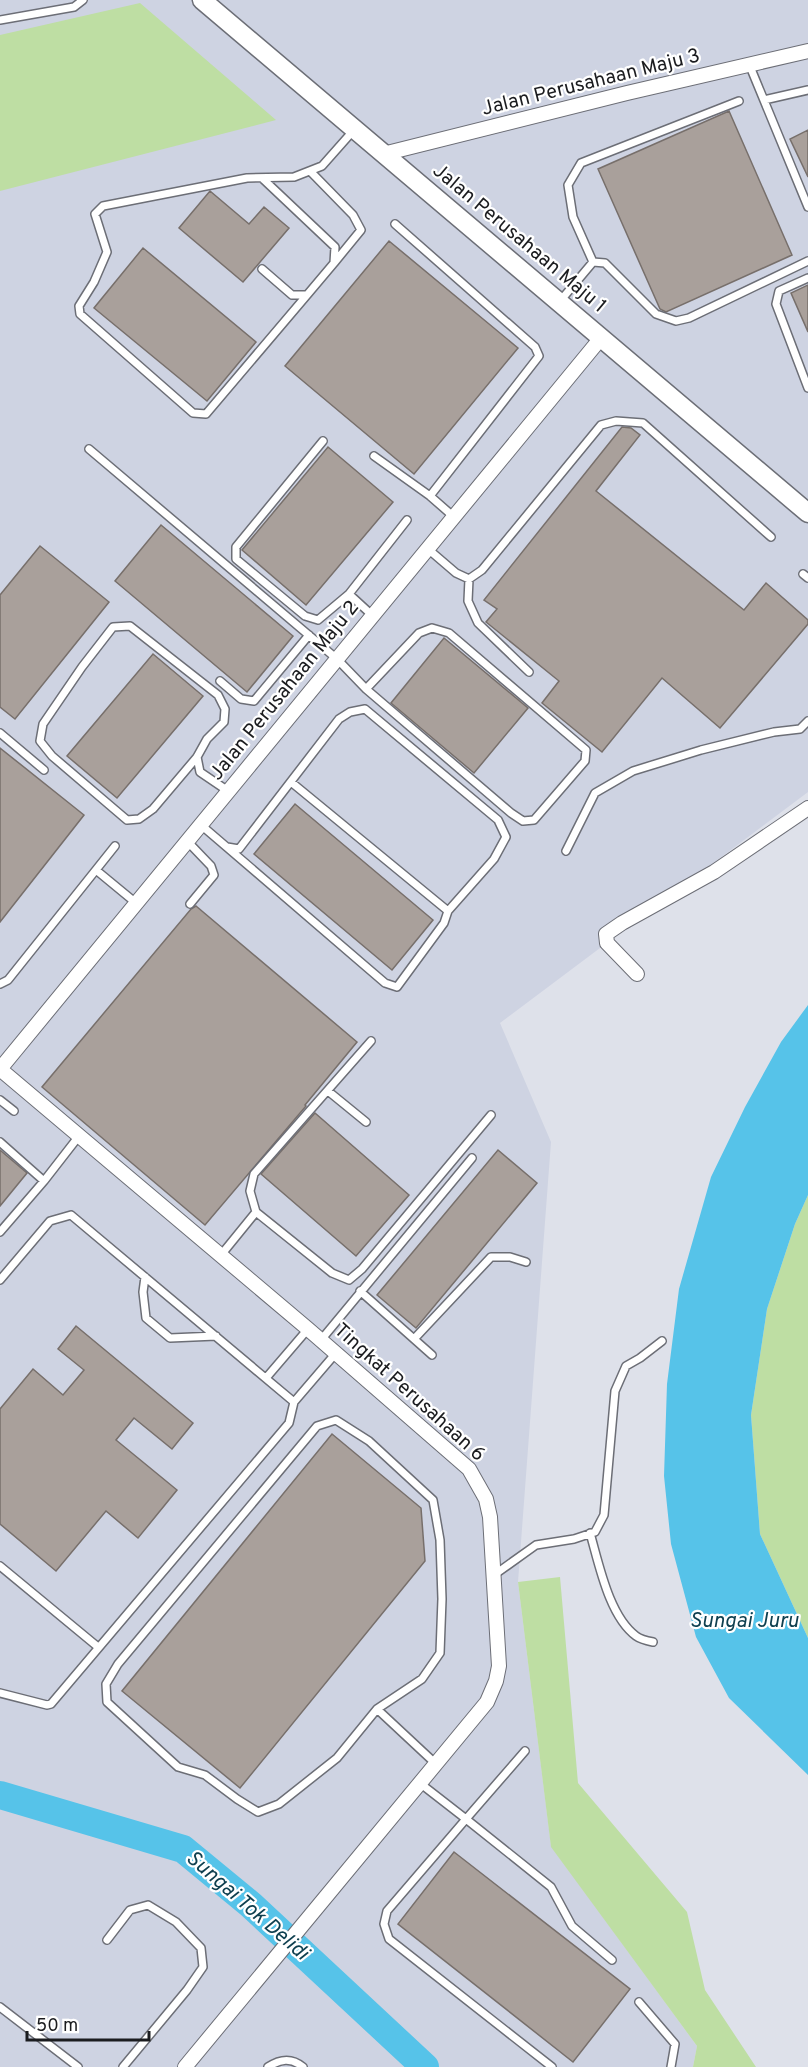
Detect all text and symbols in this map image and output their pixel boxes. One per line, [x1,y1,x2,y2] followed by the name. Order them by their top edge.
[479,43,703,123] street label: Jalan Perusahaan Maju 3
[427,159,611,319] street label: Jalan Perusahaan Maju 1
[204,596,366,786] street label: Jalan Perusahaan Maju 2
[328,1318,490,1468] street label: Tingkat Perusahaan 6
[690,1608,799,1635] water label: Sungai Juru
[180,1845,316,1968] water label: Sungai Tok Delidi
[27,2004,148,2042] scale bar
[36,2015,78,2038] text: 50 m

